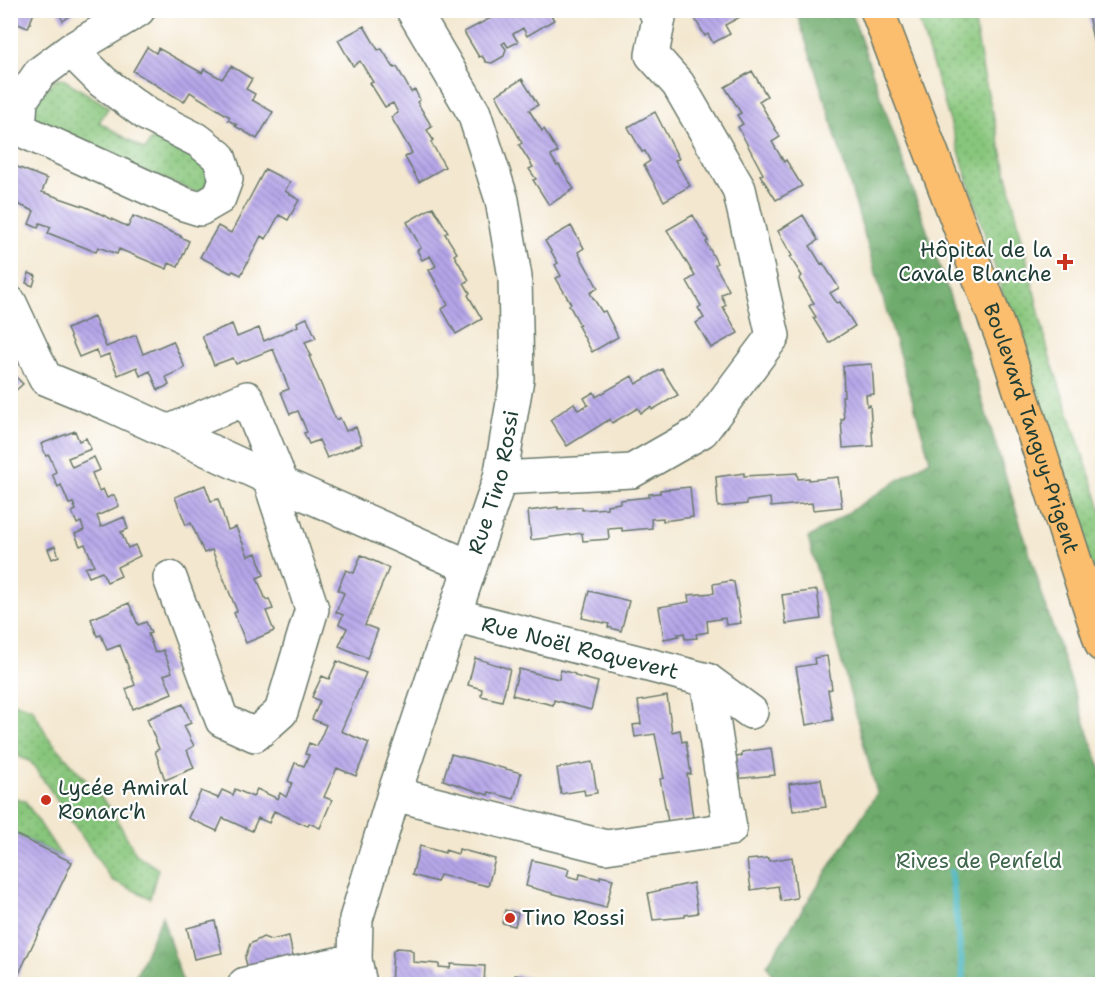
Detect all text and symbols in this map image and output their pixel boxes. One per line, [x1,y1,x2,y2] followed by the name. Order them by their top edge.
[898,236,1052,288] place label: Hôpital de la Cavale Blanche
[1056,253,1074,271] marker: Hôpital de la Cavale Blanche
[976,299,1086,557] street label: Boulevard Tanguy-Prigent
[461,408,525,558] street label: Rue Tino Rossi
[479,610,681,686] street label: Rue Noël Roquevert
[58,774,189,826] place label: Lycée Amiral Ronarc'h
[39,793,53,807] marker: Lycée Amiral Ronarc'h
[896,847,1062,875] park label: Rives de Penfeld
[522,904,625,932] place label: Tino Rossi
[503,911,517,925] marker: Tino Rossi

